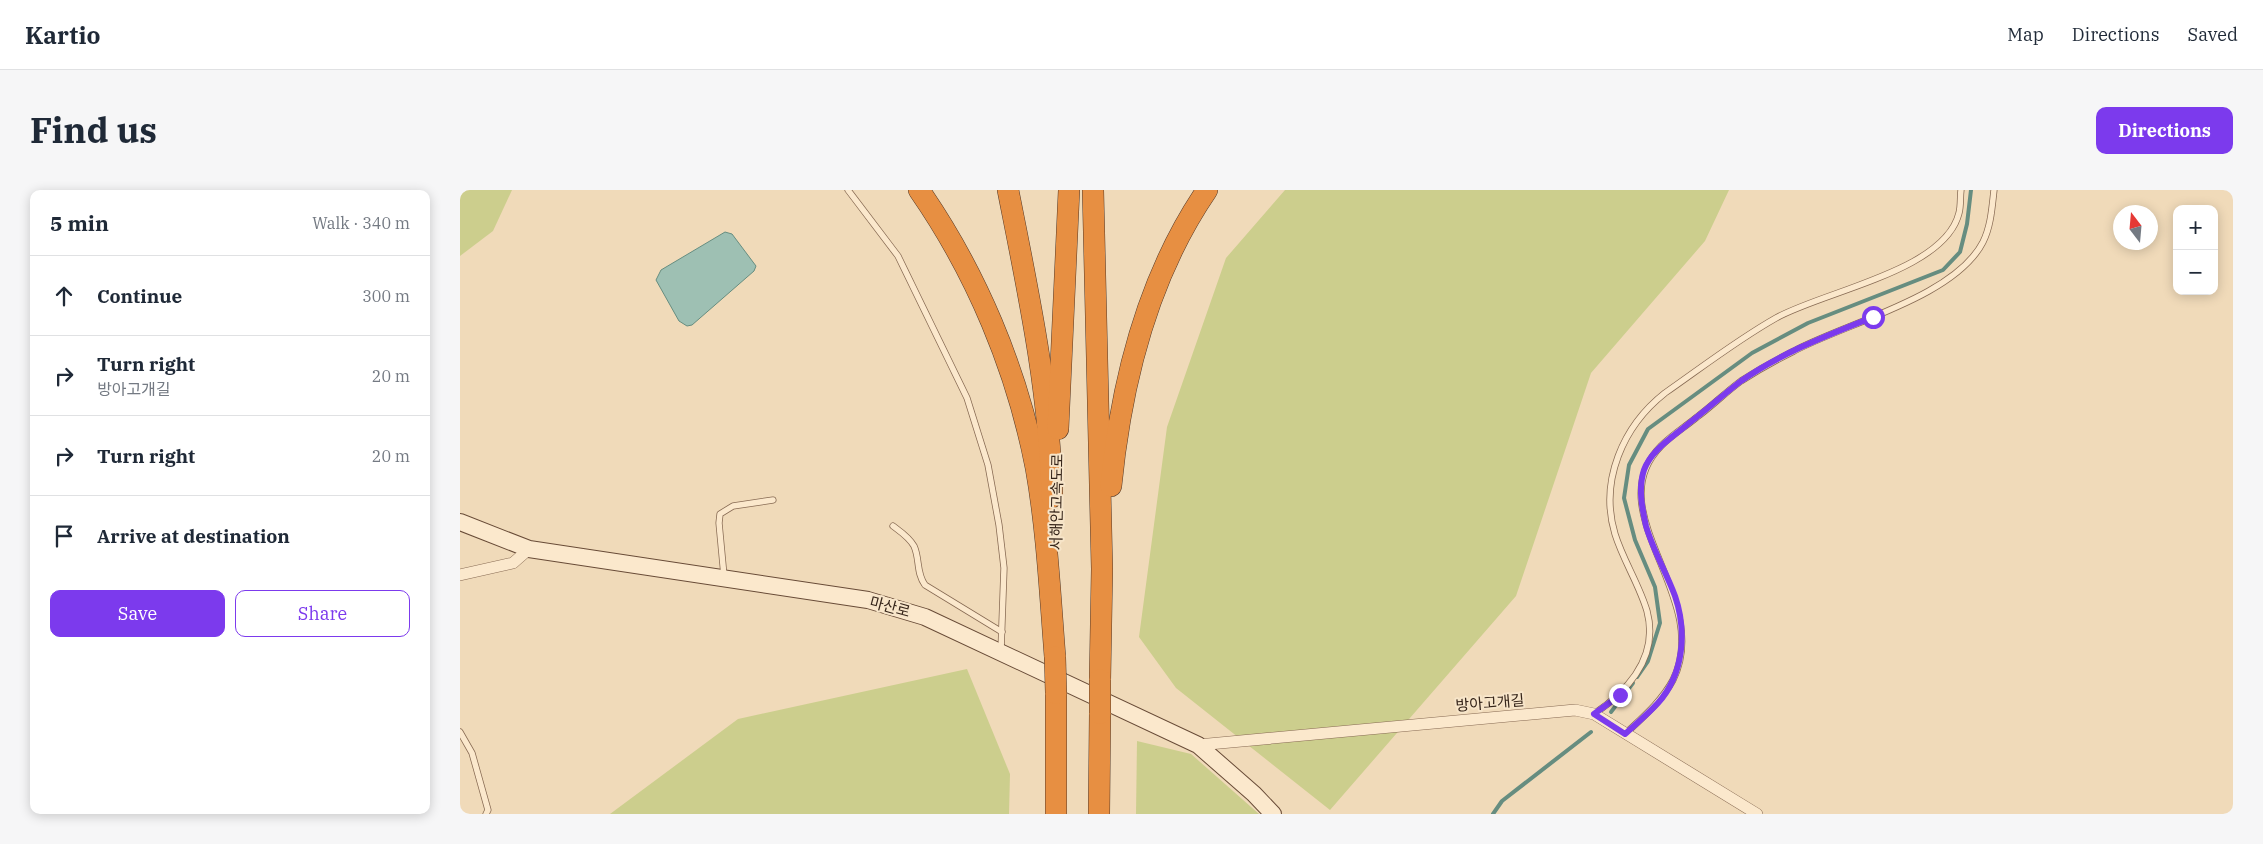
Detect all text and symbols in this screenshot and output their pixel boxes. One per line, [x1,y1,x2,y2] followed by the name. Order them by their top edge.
[25,19,100,51] text: Kartio
[2007,23,2044,46] text: Map
[2072,23,2160,46] text: Directions
[2188,23,2238,46] text: Saved
[30,107,157,153] text: Find us
[2096,107,2233,154] button: Directions
[2113,205,2158,250] north arrow
[2173,205,2218,295] map controls
[2173,205,2218,250] button: +
[50,209,109,237] text: 5 min
[312,213,410,233] text: Walk · 340 m
[2173,250,2218,295] button: −
[50,282,78,310] icon: ahead
[97,284,182,308] text: Continue
[362,286,410,306] text: 300 m
[1862,306,1885,329] route start
[97,352,195,376] text: Turn right
[50,362,78,390] icon: right
[372,366,410,386] text: 20 m
[97,379,171,399] text: 방아고개길
[50,442,78,470] icon: right
[97,444,195,468] text: Turn right
[372,446,410,466] text: 20 m
[1046,454,1067,550] street label: 서해안고속도로
[50,522,78,550] icon: arrive
[97,524,290,548] text: Arrive at destination
[50,590,225,637] button: Save
[235,590,410,637] button: Share
[868,592,913,621] street label: 마산로
[1609,684,1632,707] route end
[1455,690,1525,715] street label: 방아고개길

